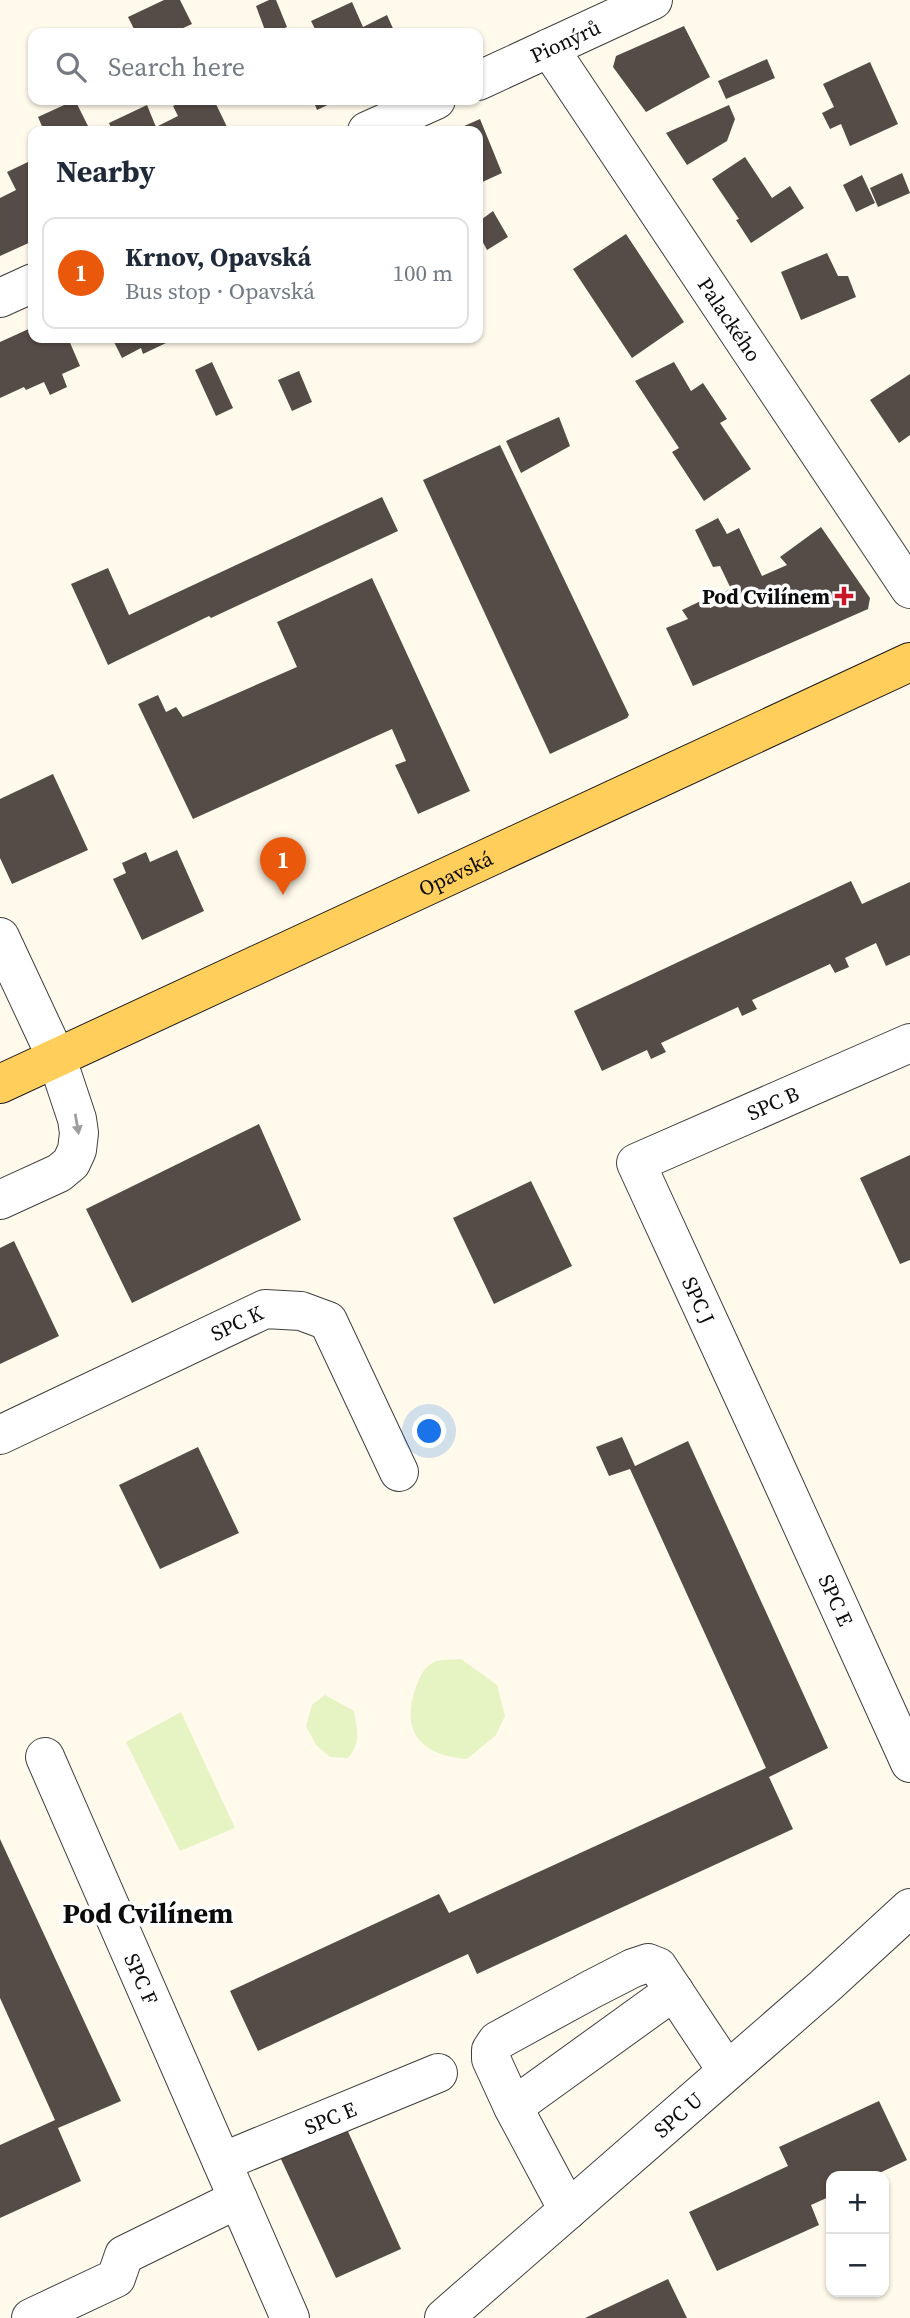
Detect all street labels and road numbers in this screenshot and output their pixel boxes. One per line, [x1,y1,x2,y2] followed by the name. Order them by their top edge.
[525,12,605,69] street label: Pionýrů
[691,271,769,367] street label: Palackého
[414,843,498,903] street label: Opavská
[742,1079,804,1127] street label: SPC B
[676,1272,723,1329] street label: SPC J
[206,1298,268,1347] street label: SPC K
[812,1570,861,1630] street label: SPC E
[118,1949,166,2009] street label: SPC F
[647,2085,708,2144] street label: SPC U
[300,2094,361,2141] street label: SPC E

